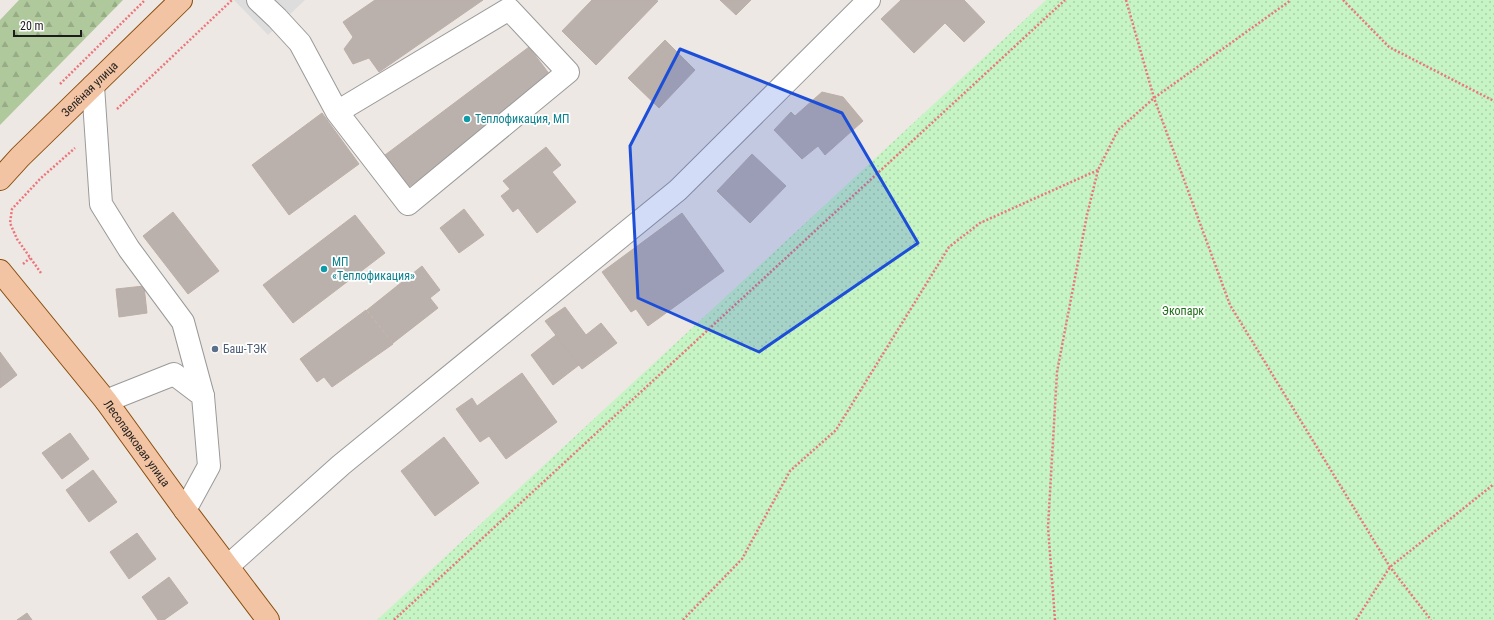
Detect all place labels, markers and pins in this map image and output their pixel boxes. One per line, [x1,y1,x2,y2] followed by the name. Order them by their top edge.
[475,112,570,126] place label: Теплофикация, МП
[462,114,472,124] marker: Теплофикация, МП
[332,255,415,283] place label: МП «Теплофикация»
[319,264,329,274] marker: МП «Теплофикация»
[223,342,267,356] place label: Баш-ТЭК
[210,344,220,354] marker: Баш-ТЭК

